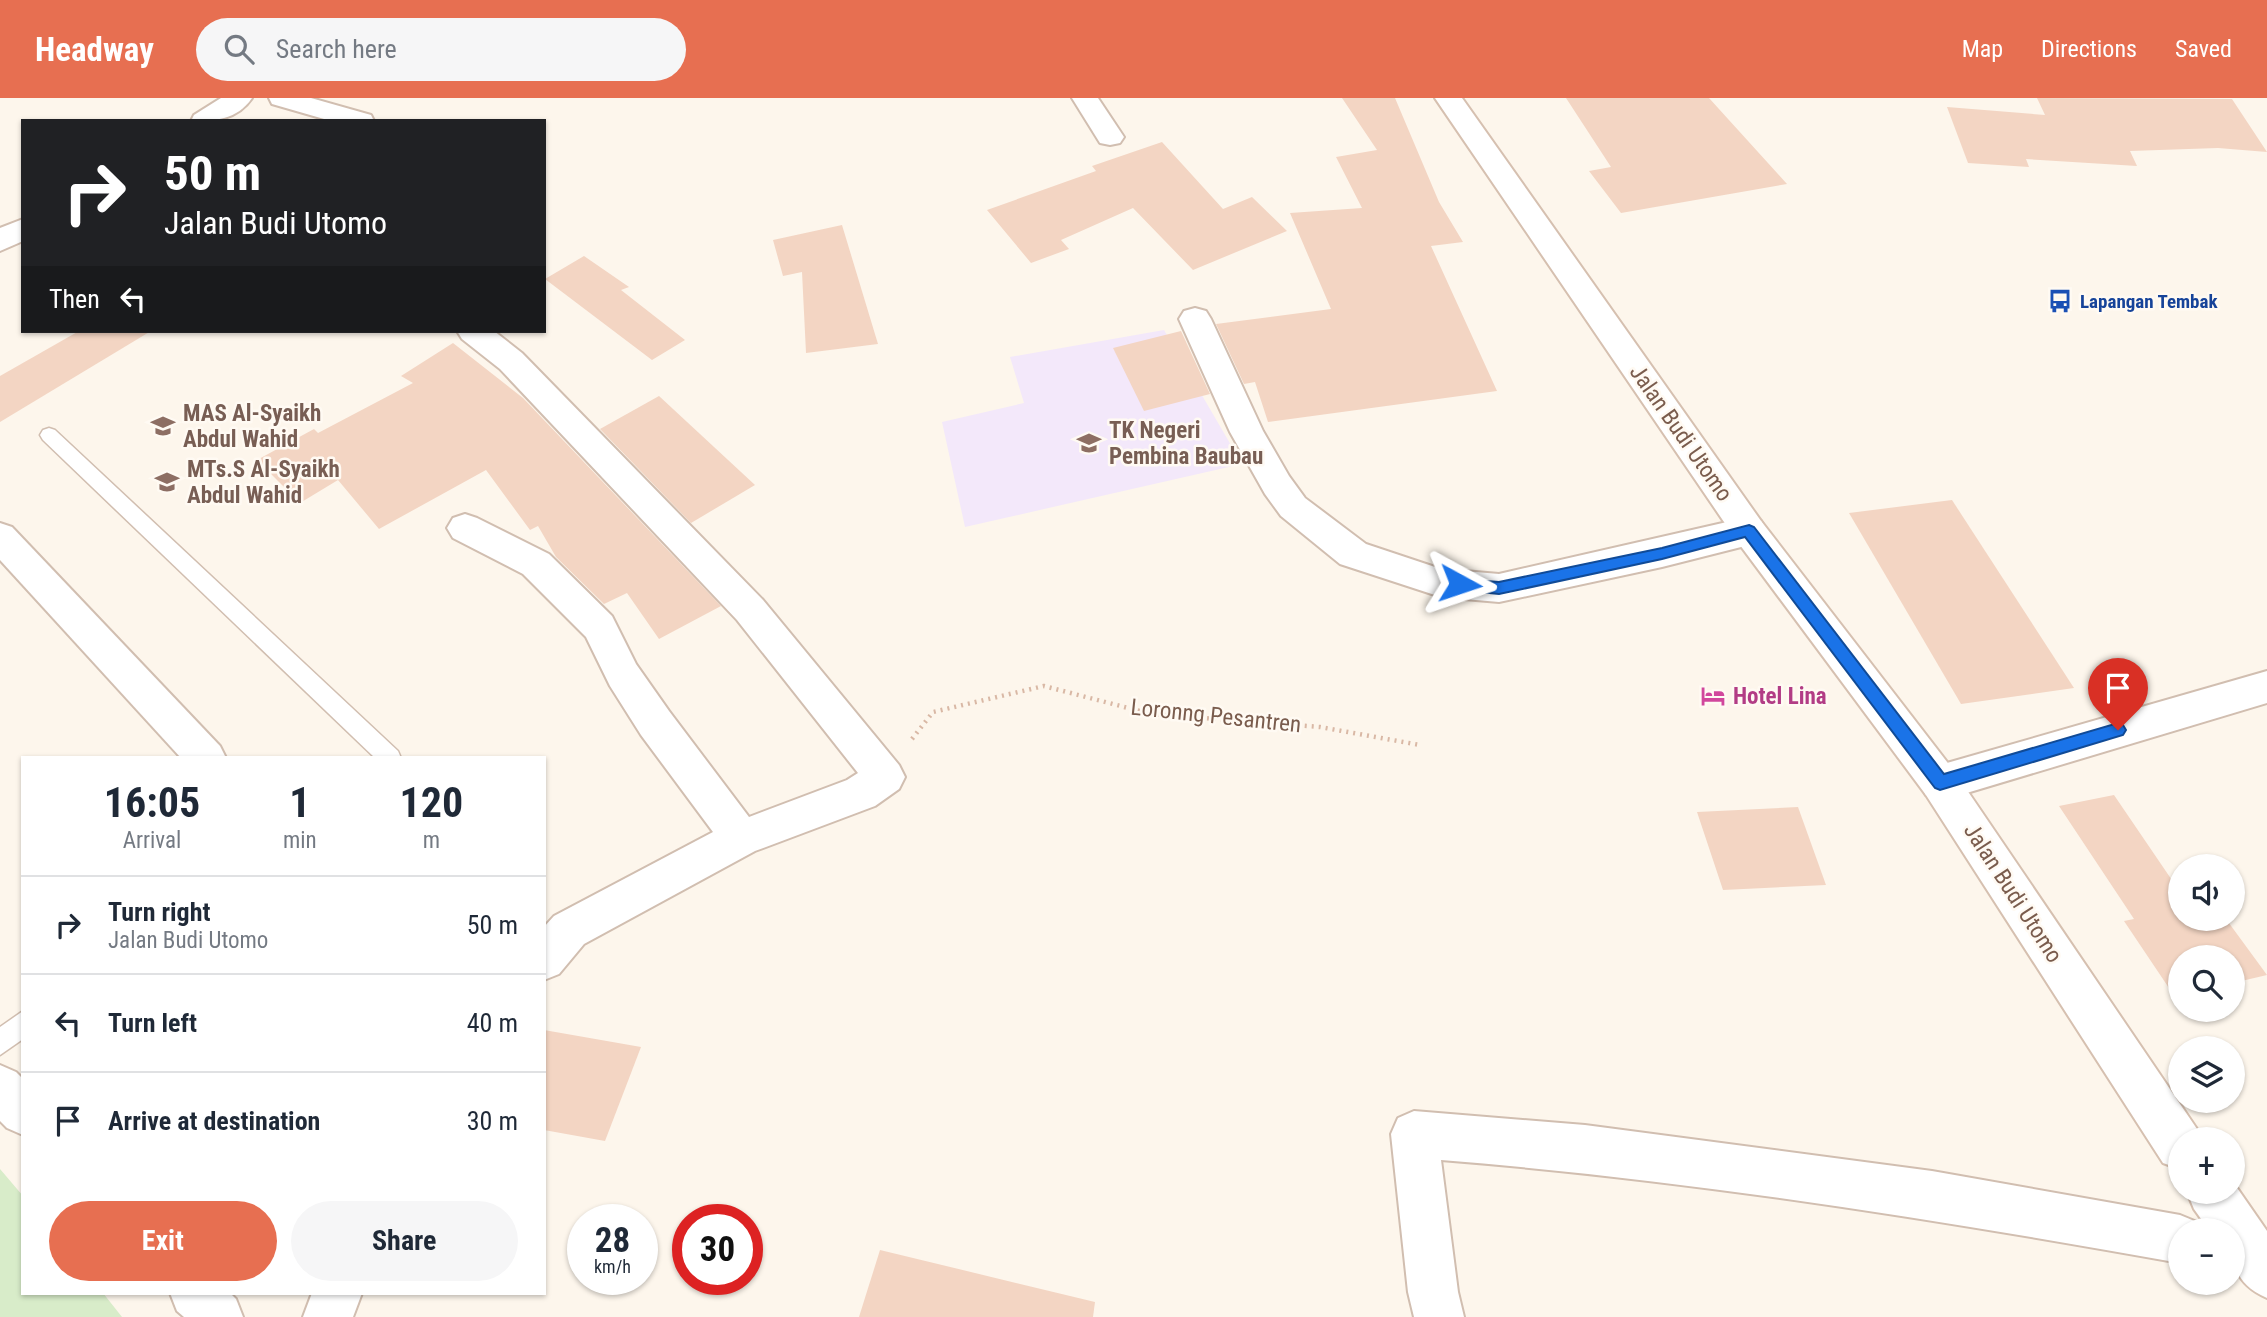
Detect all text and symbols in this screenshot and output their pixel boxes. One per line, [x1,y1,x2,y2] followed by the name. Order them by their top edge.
[196,18,686,81] search box
[35,30,154,69] text: Headway
[220,30,258,68] icon: search
[276,34,397,64] text: Search here
[1962,35,2003,63] text: Map
[2041,35,2137,63] text: Directions
[2175,35,2232,63] text: Saved
[164,145,261,202] text: 50 m
[49,147,140,238] icon: right
[164,204,387,242] text: Jalan Budi Utomo
[114,280,152,318] icon: left
[49,284,100,314] text: Then
[2046,287,2074,315] bus stop icon: Lapangan Tembak
[2080,290,2218,313] place label: Lapangan Tembak
[1624,360,1738,506] street label: Jalan Budi Utomo
[183,400,321,453] place label: MAS Al-Syaikh Abdul Wahid
[149,412,177,440] school or university icon: MAS Al-Syaikh Abdul Wahid
[1109,417,1263,470] place label: TK Negeri Pembina Baubau
[1075,429,1103,457] school or university icon: TK Negeri Pembina Baubau
[187,456,340,509] place label: MTs.S Al-Syaikh Abdul Wahid
[153,468,181,496] school or university icon: MTs.S Al-Syaikh Abdul Wahid
[1423,547,1497,621] position arrow
[2088,658,2148,730] pin
[2099,669,2137,707] icon: arrive
[1699,682,1727,710] hotel icon: Hotel Lina
[1733,683,1827,710] place label: Hotel Lina
[1129,694,1303,738] street label: Loronng Pesantren
[104,778,200,827] text: 16:05
[289,778,310,827] text: 1
[399,778,463,827] text: 120
[1958,818,2068,968] street label: Jalan Budi Utomo
[123,827,181,854] text: Arrival
[283,827,317,854] text: min
[423,827,440,854] text: m
[2168,854,2245,1295] map controls
[2168,854,2245,931] button: sound
[108,897,210,927] text: Turn right
[49,906,87,944] icon: right
[467,910,518,940] text: 50 m
[108,927,268,954] text: Jalan Budi Utomo
[2168,945,2245,1022] button: search
[49,1004,87,1042] icon: left
[108,1008,197,1038] text: Turn left
[467,1008,518,1038] text: 40 m
[2168,1036,2245,1113] button: layers
[49,1102,87,1140] icon: arrive
[108,1106,320,1136] text: Arrive at destination
[467,1106,518,1136] text: 30 m
[2168,1127,2245,1204] button: +
[49,1201,277,1281] button: Exit
[291,1201,518,1281] button: Share
[672,1204,763,1295] speed limit sign: 30
[2168,1218,2245,1295] button: −
[595,1220,630,1261] text: 28
[594,1256,631,1277] text: km/h

